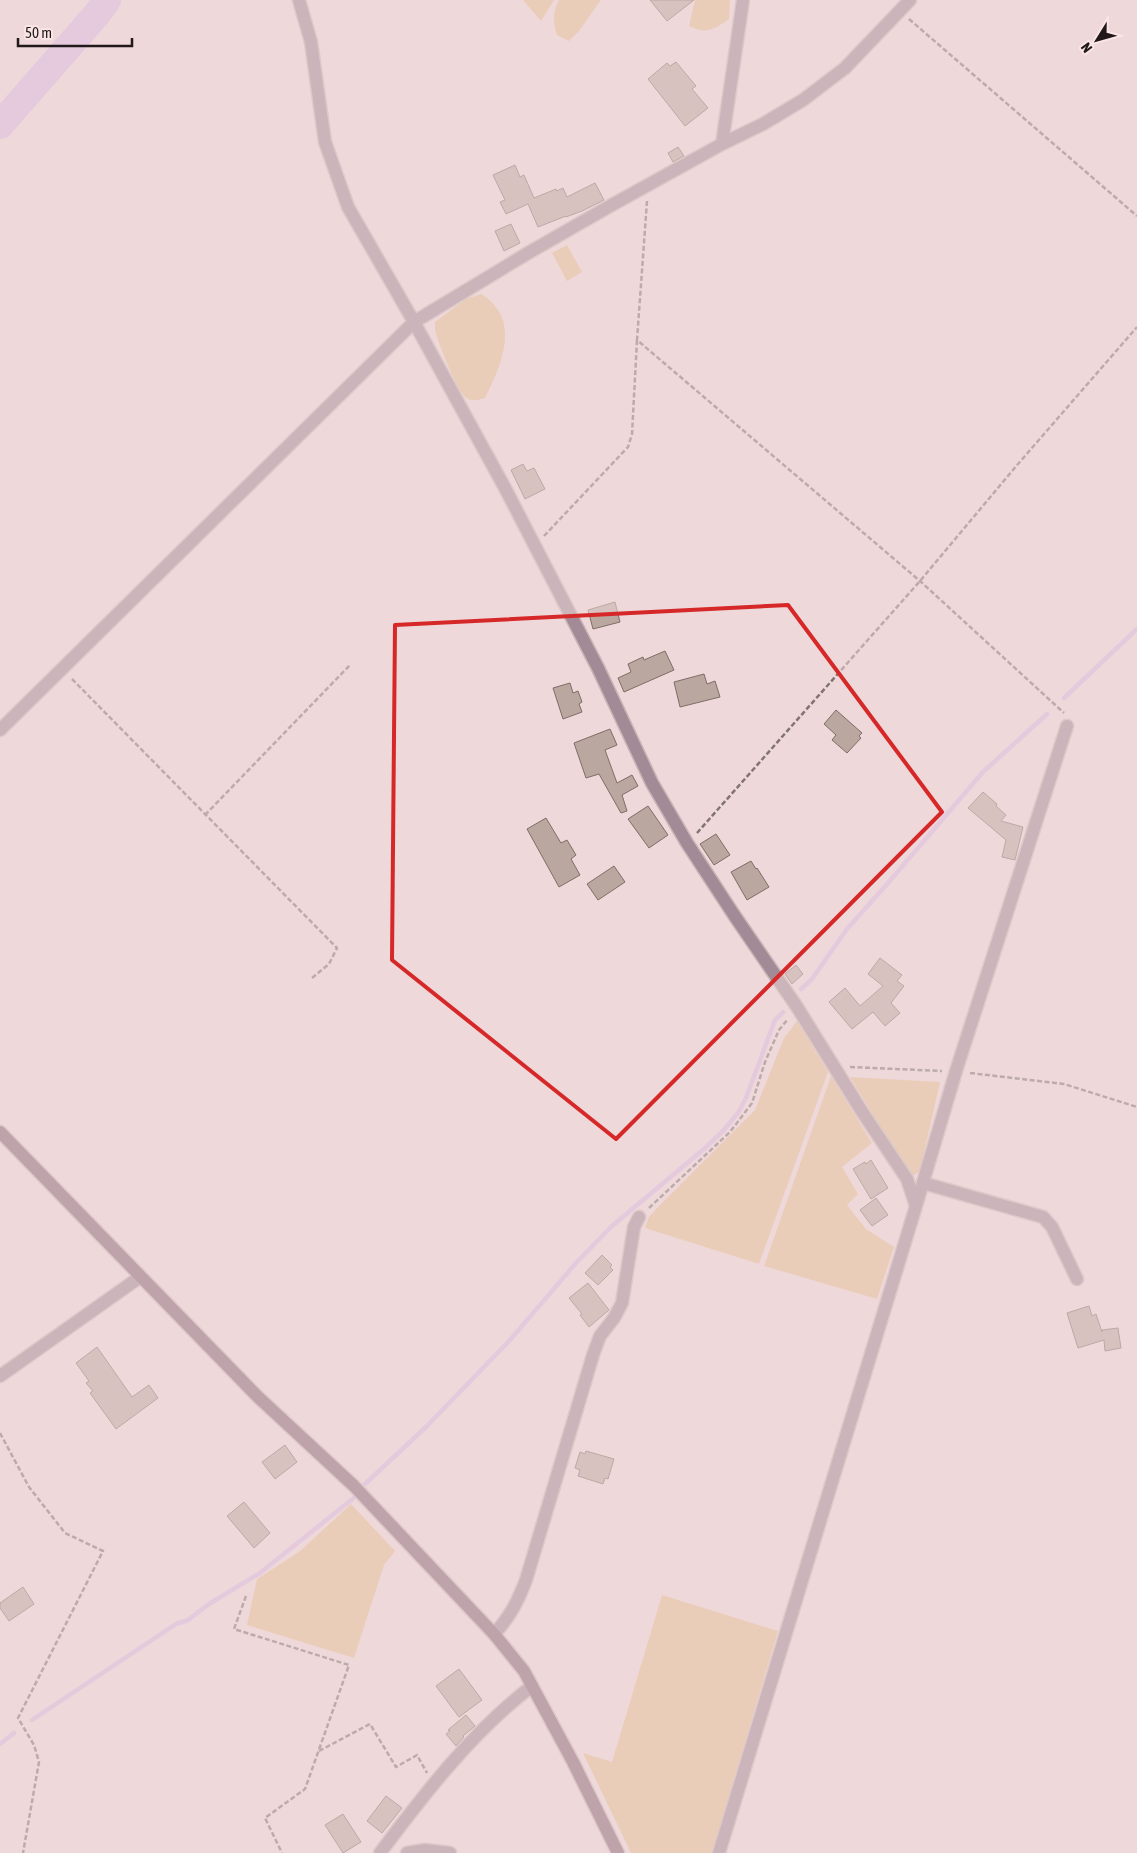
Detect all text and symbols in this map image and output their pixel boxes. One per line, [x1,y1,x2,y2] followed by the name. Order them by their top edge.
[18,15,131,47] scale bar
[1072,15,1122,65] north arrow
[25,24,52,41] text: 50 m
[1078,40,1095,56] text: N

